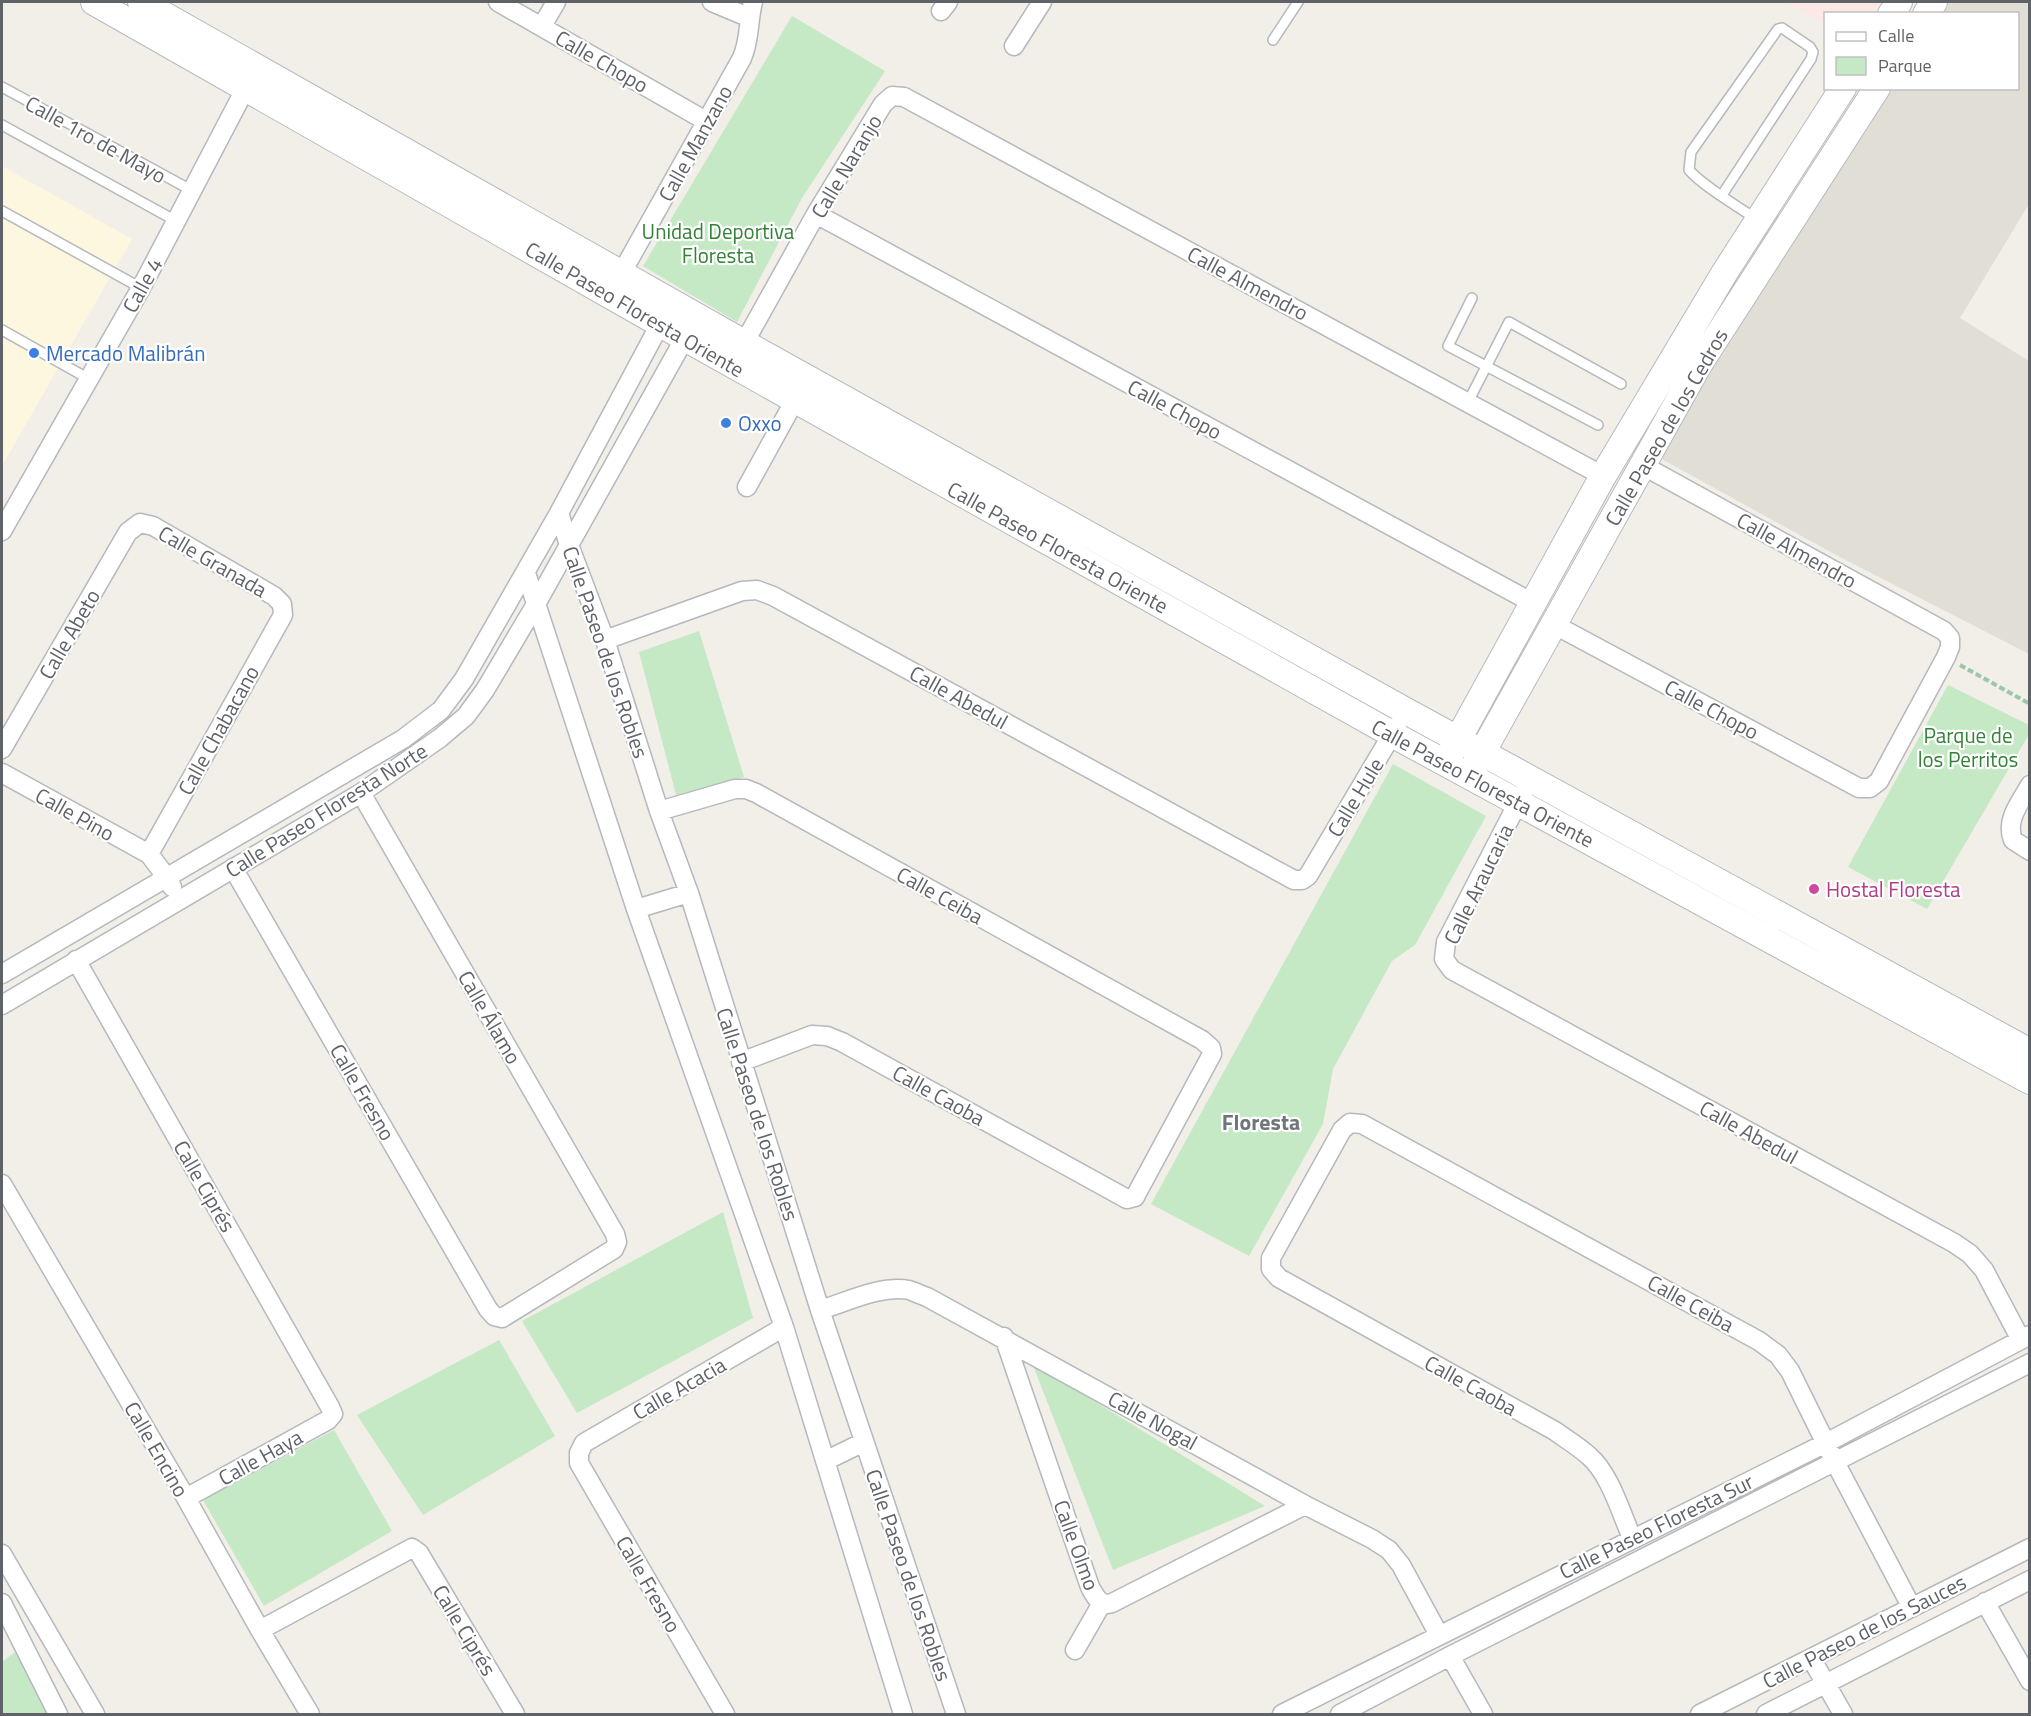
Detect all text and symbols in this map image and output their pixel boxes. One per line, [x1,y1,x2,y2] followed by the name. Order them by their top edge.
[1824,12,2019,90] legend
[549,21,655,101] street label: Calle Chopo
[1878,22,1914,49] text: Calle
[1878,52,1932,79] text: Parque
[650,79,740,207] street label: Calle Manzano
[20,87,172,191] street label: Calle 1ro de Mayo
[802,108,890,224] street label: Calle Naranjo
[642,215,795,271] park label: Unidad Deportiva Floresta
[519,233,751,385] street label: Calle Paseo Floresta Oriente
[1182,238,1314,328] street label: Calle Almendro
[114,252,170,318] street label: Calle 4
[1596,322,1736,532] street label: Calle Paseo de los Cedros
[46,337,205,369] place label: Mercado Malibrán
[27,346,41,360] marker: Mercado Malibrán
[1122,371,1228,447] street label: Calle Chopo
[738,407,782,439] place label: Oxxo
[719,416,733,430] marker: Oxxo
[942,473,1174,621] street label: Calle Paseo Floresta Oriente
[1731,504,1863,596] street label: Calle Almendro
[153,517,274,605] street label: Calle Granada
[555,542,657,762] street label: Calle Paseo de los Robles
[30,583,108,685] street label: Calle Abeto
[904,657,1014,737] street label: Calle Abedul
[169,659,267,801] street label: Calle Chabacano
[1659,671,1765,747] street label: Calle Chopo
[1366,711,1600,855] street label: Calle Paseo Floresta Oriente
[1918,719,2018,775] park label: Parque de los Perritos
[219,735,433,885] street label: Calle Paseo Floresta Norte
[1319,751,1391,843] street label: Calle Hule
[30,779,120,849] street label: Calle Pino
[1435,818,1521,950] street label: Calle Araucaria
[891,858,990,932] street label: Calle Ceiba
[1826,873,1961,905] place label: Hostal Floresta
[1807,882,1821,896] marker: Hostal Floresta
[450,964,530,1070] street label: Calle Álamo
[708,1003,808,1225] street label: Calle Paseo de los Robles
[322,1038,404,1146] street label: Calle Fresno
[887,1056,992,1134] street label: Calle Caoba
[1694,1092,1804,1172] street label: Calle Abedul
[1222,1105,1300,1139] district label: Floresta
[166,1134,244,1238] street label: Calle Ciprés
[1642,1266,1741,1340] street label: Calle Ceiba
[1419,1346,1524,1424] street label: Calle Caoba
[626,1348,732,1428] street label: Calle Acacia
[1102,1382,1204,1458] street label: Calle Nogal
[117,1395,197,1503] street label: Calle Encino
[212,1420,308,1493] street label: Calle Haya
[858,1465,960,1685] street label: Calle Paseo de los Robles
[1553,1465,1759,1587] street label: Calle Paseo Floresta Sur
[1046,1495,1108,1595] street label: Calle Olmo
[608,1530,690,1638] street label: Calle Fresno
[1757,1566,1971,1696] street label: Calle Paseo de los Sauces
[425,1578,505,1682] street label: Calle Ciprés

